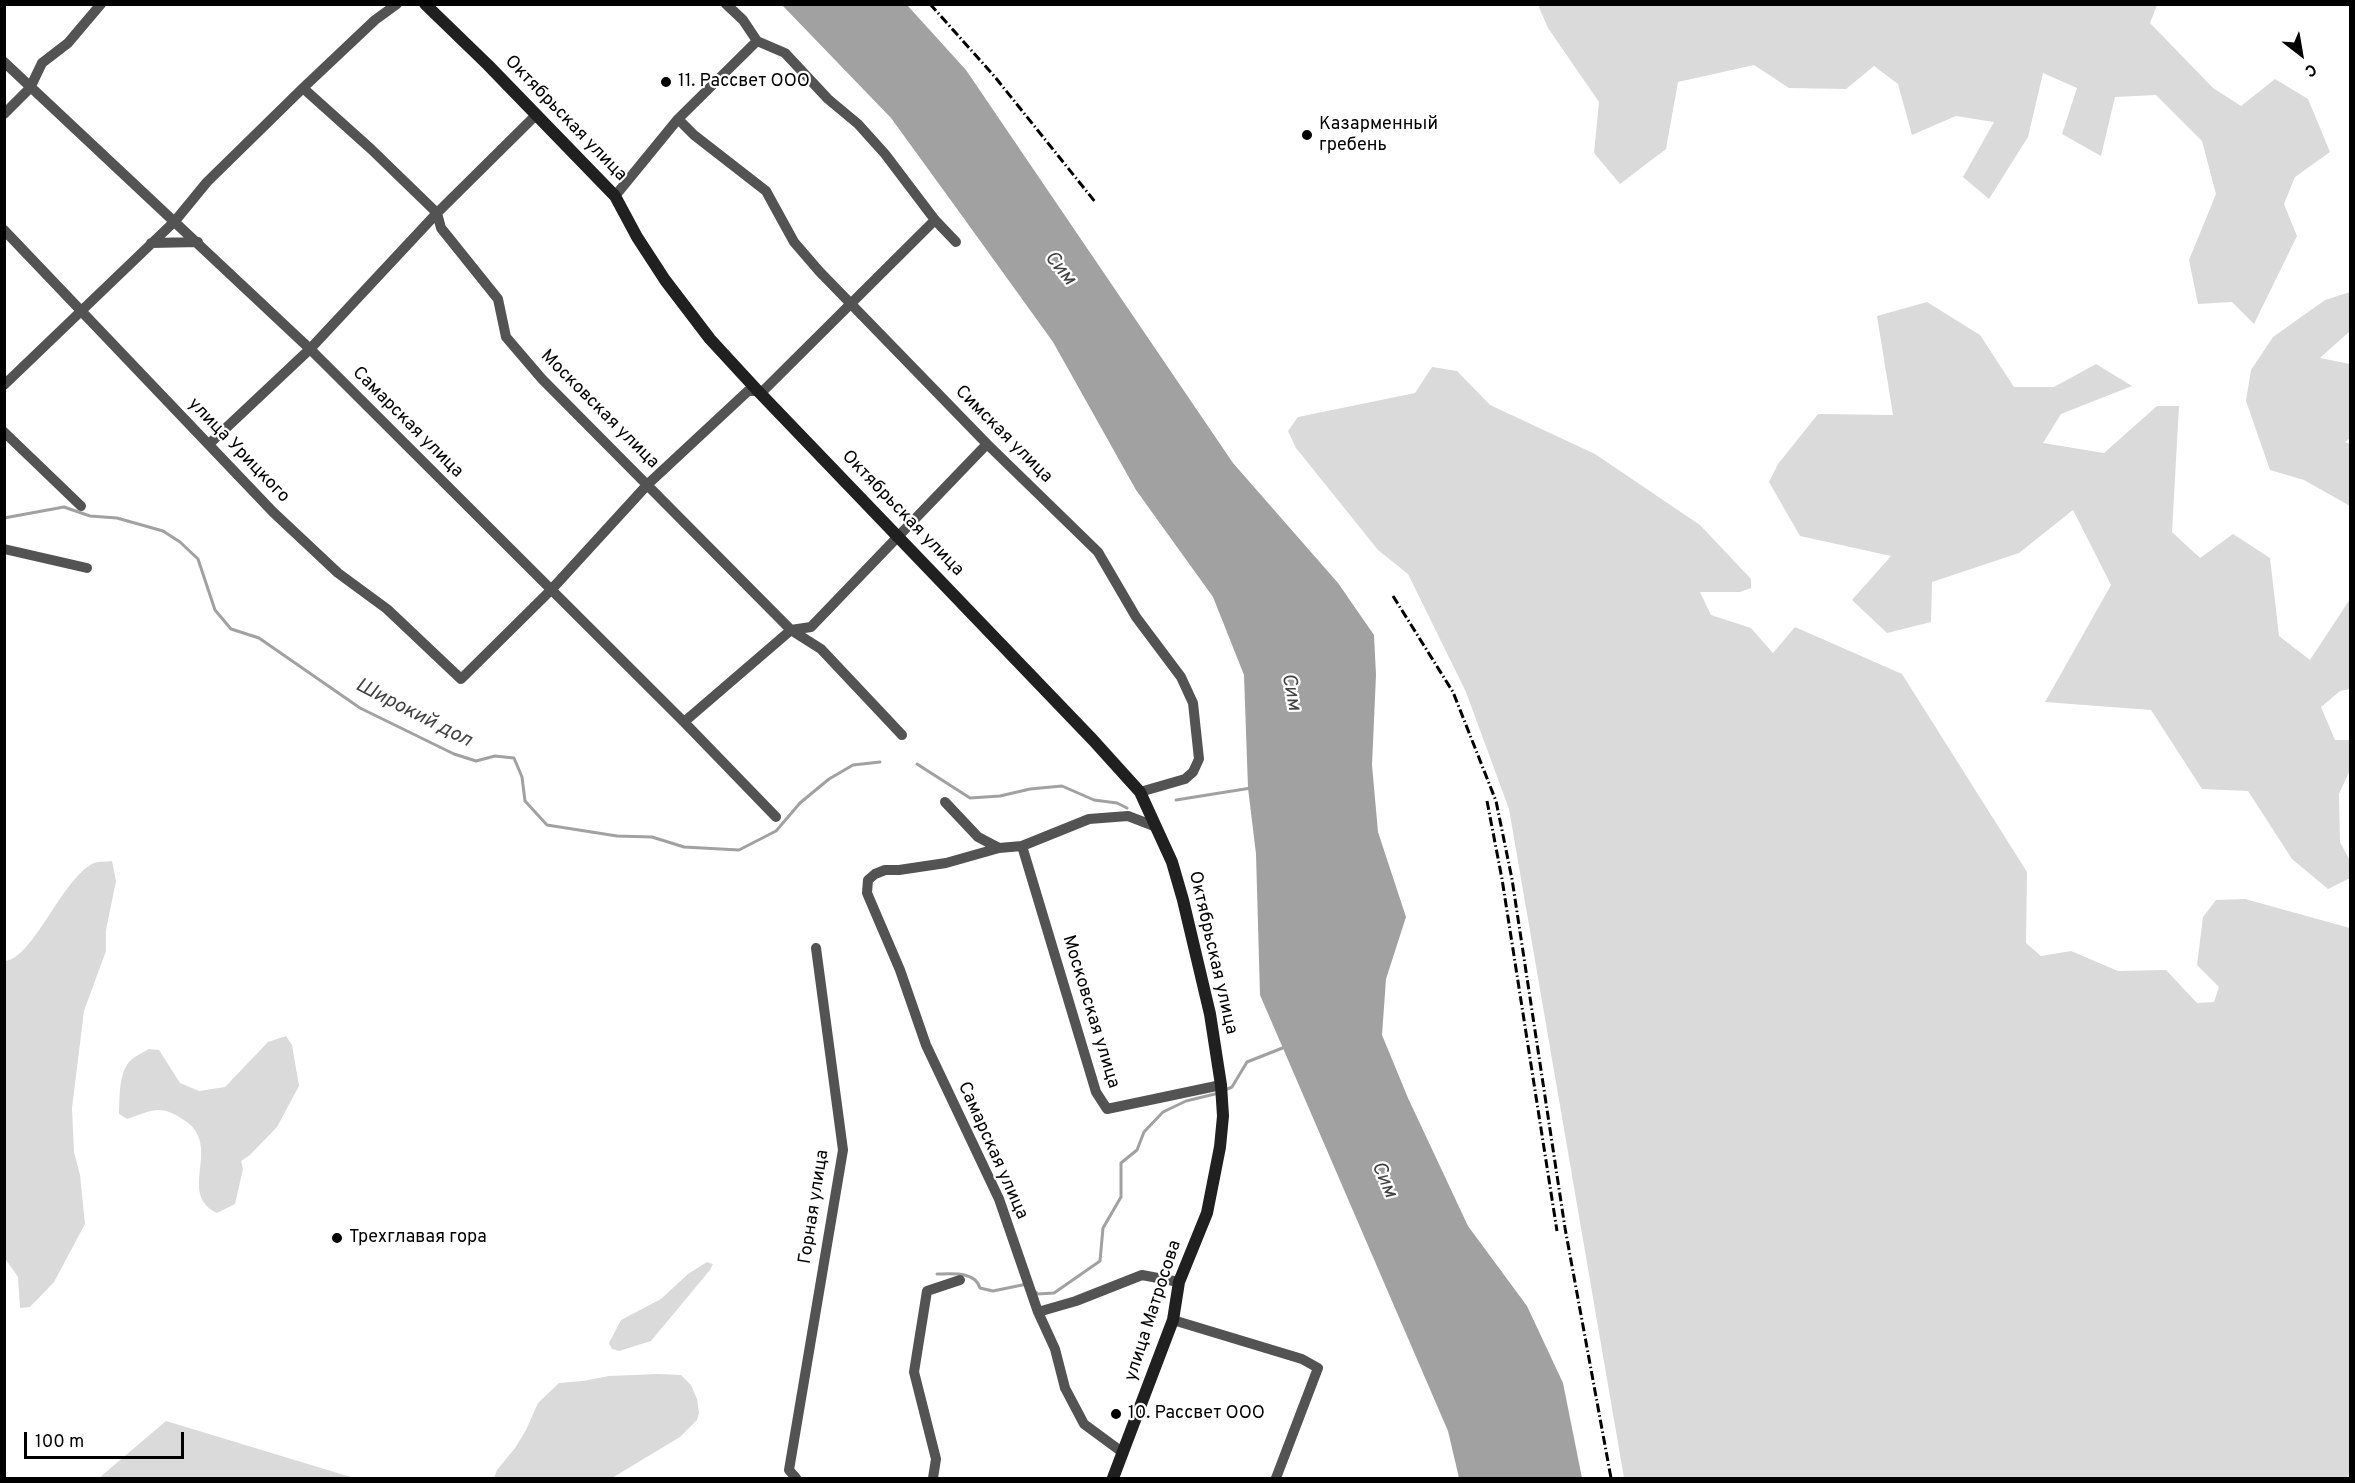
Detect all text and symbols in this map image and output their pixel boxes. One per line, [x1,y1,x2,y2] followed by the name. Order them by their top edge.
[2271,24,2331,84] north arrow
[499,52,631,186] street label: Октябрьская улица
[2301,58,2320,81] text: С
[678,71,810,93] place label: 11. Рассвет ООО
[659,75,673,89] marker: 11. Рассвет ООО
[1319,114,1438,156] place label: Казарменный гребень
[1300,128,1314,142] marker: Казарменный гребень
[1038,247,1080,291] water label: Сим
[535,346,663,474] street label: Московская улица
[347,363,467,483] street label: Самарская улица
[950,382,1056,488] street label: Симская улица
[183,394,293,508] street label: улица Урицкого
[836,447,968,581] street label: Октябрьская улица
[1275,671,1305,713] water label: Сим
[351,674,475,754] water label: Широкий дол
[1183,869,1241,1037] street label: Октябрьская улица
[1056,933,1124,1091] street label: Московская улица
[952,1079,1032,1223] street label: Самарская улица
[795,1148,835,1266] street label: Горная улица
[1365,1158,1401,1202] water label: Сим
[349,1227,487,1249] place label: Трехглавая гора
[330,1231,344,1245] marker: Трехглавая гора
[1121,1238,1187,1384] street label: улица Матросова
[1128,1403,1265,1425] place label: 10. Рассвет ООО
[1109,1407,1123,1421] marker: 10. Рассвет ООО
[27,1420,188,1458] scale bar
[35,1431,84,1454] text: 100 m

